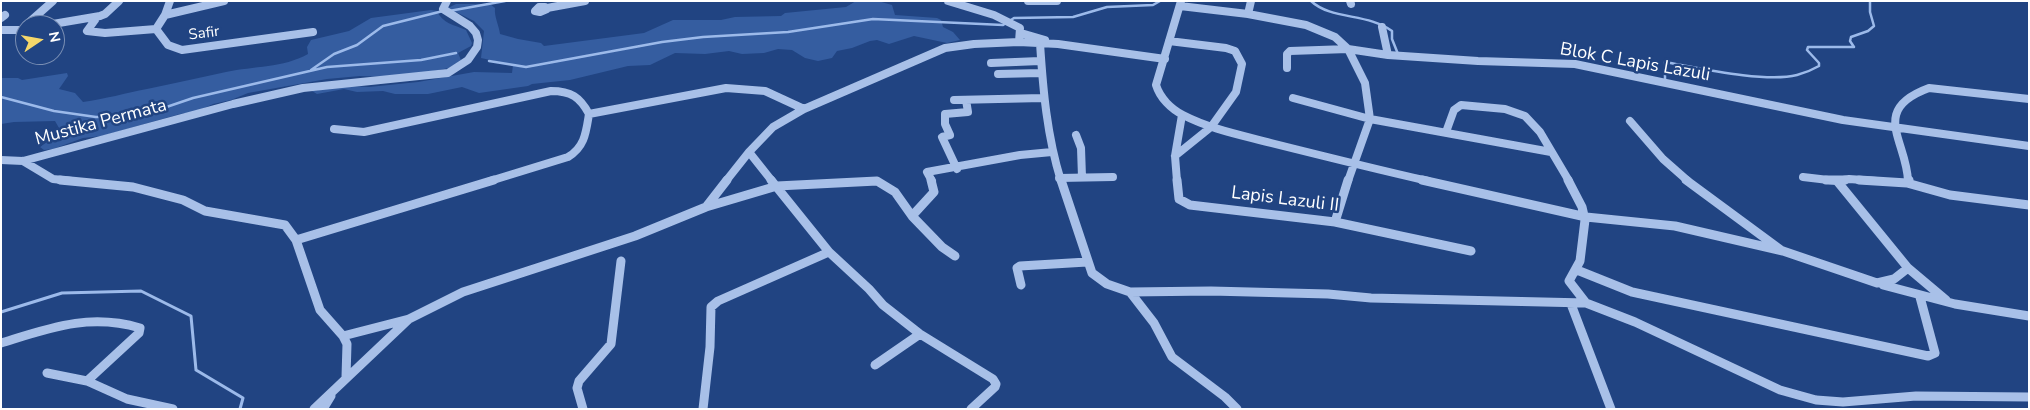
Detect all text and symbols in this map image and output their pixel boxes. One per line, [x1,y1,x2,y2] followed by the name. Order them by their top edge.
[15,15,65,65] north arrow
[188,23,220,45] street label: Safir
[44,30,65,44] text: N
[1558,39,1712,87] street label: Blok C Lapis Lazuli
[33,95,169,151] street label: Mustika Permata
[1230,183,1340,217] street label: Lapis Lazuli II

